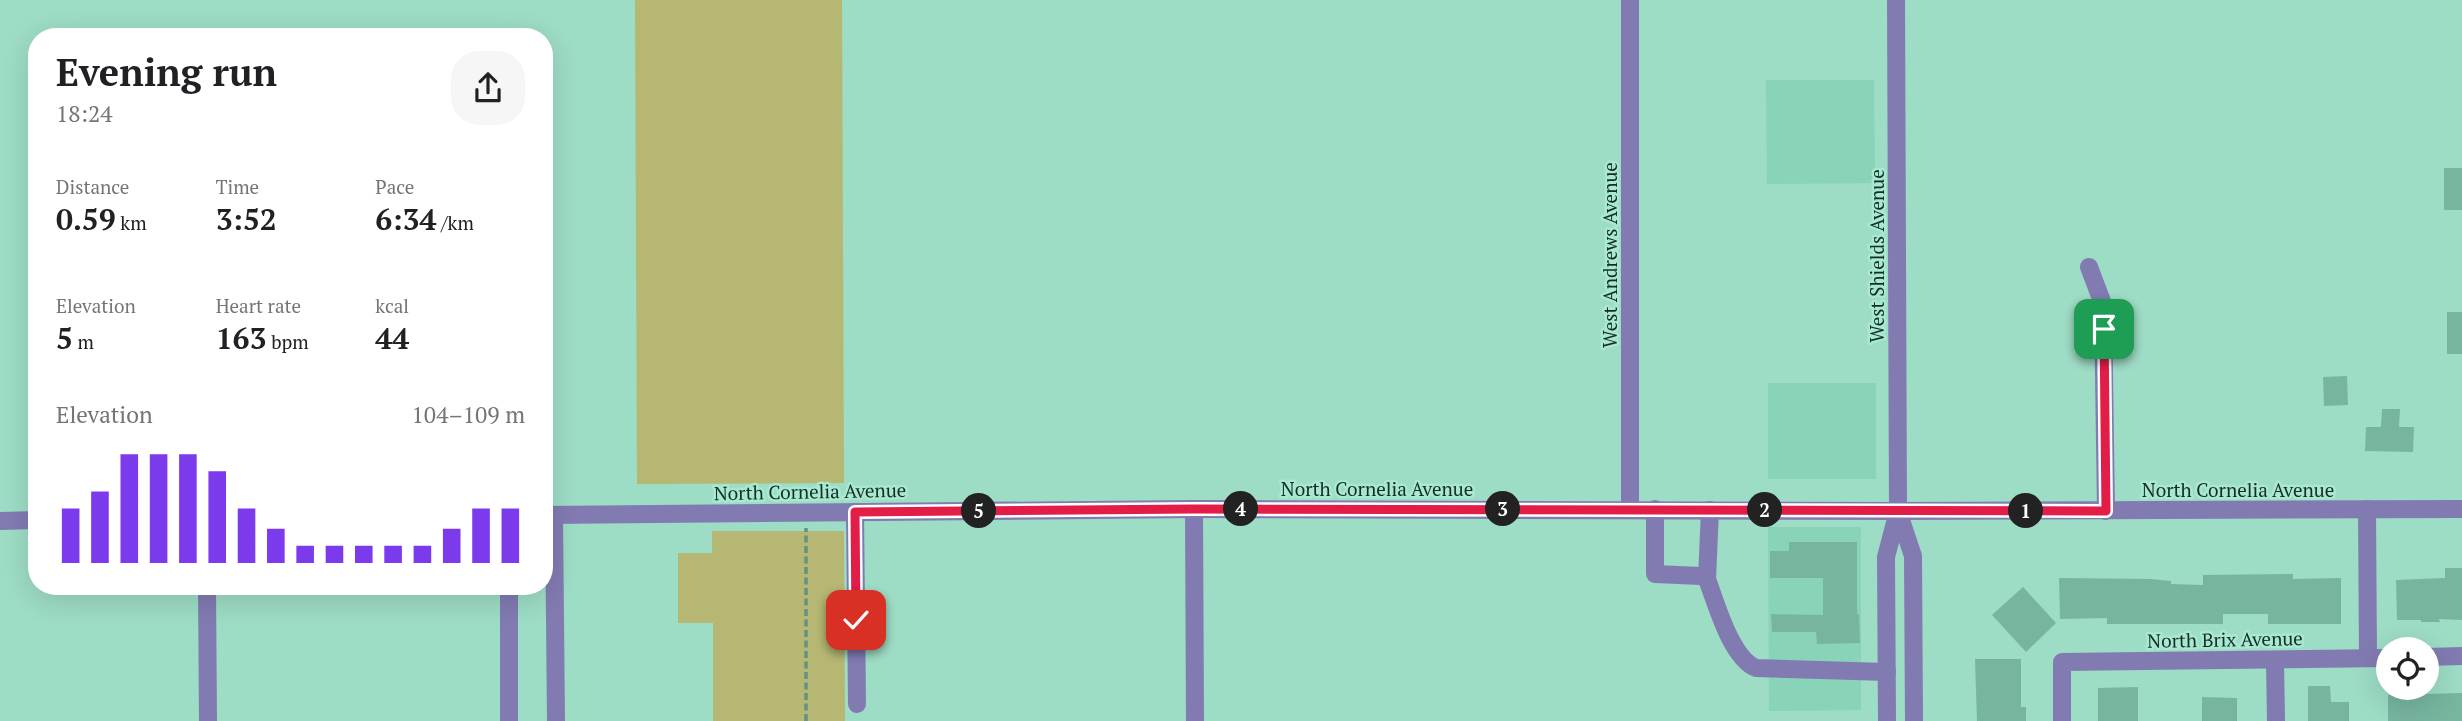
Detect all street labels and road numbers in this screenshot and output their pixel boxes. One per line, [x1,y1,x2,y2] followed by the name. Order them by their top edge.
[1597,162,1622,348] street label: West Andrews Avenue
[1864,169,1889,343] street label: West Shields Avenue
[1281,476,1473,501] street label: North Cornelia Avenue
[714,477,906,505] street label: North Cornelia Avenue
[2142,477,2334,502] street label: North Cornelia Avenue
[2147,625,2303,653] street label: North Brix Avenue

